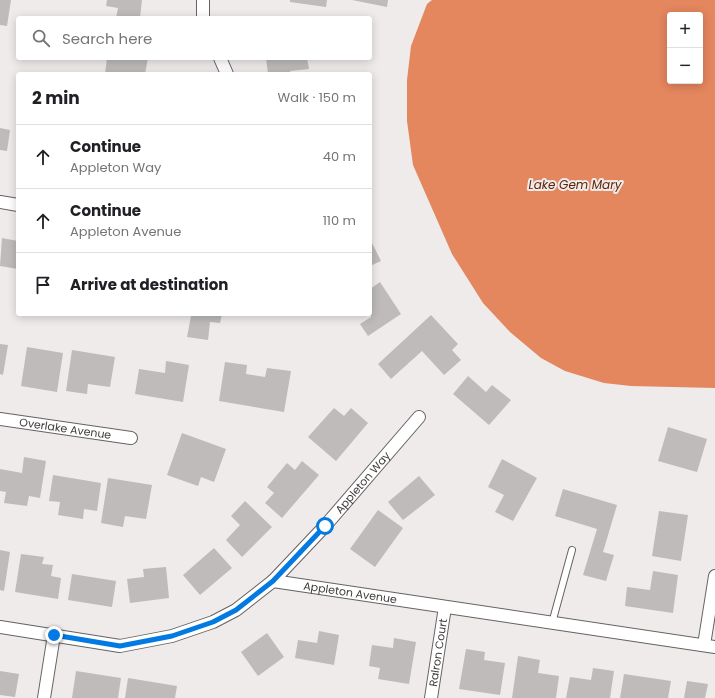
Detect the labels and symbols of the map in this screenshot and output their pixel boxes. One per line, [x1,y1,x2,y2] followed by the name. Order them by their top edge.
[529,176,623,193] water label: Lake Gem Mary
[18,414,113,443] street label: Overlake Avenue
[331,447,394,517] street label: Appleton Way
[316,517,334,535] route start
[302,578,398,607] street label: Appleton Avenue
[425,617,451,688] street label: Ralron Court
[45,626,63,644] route end

